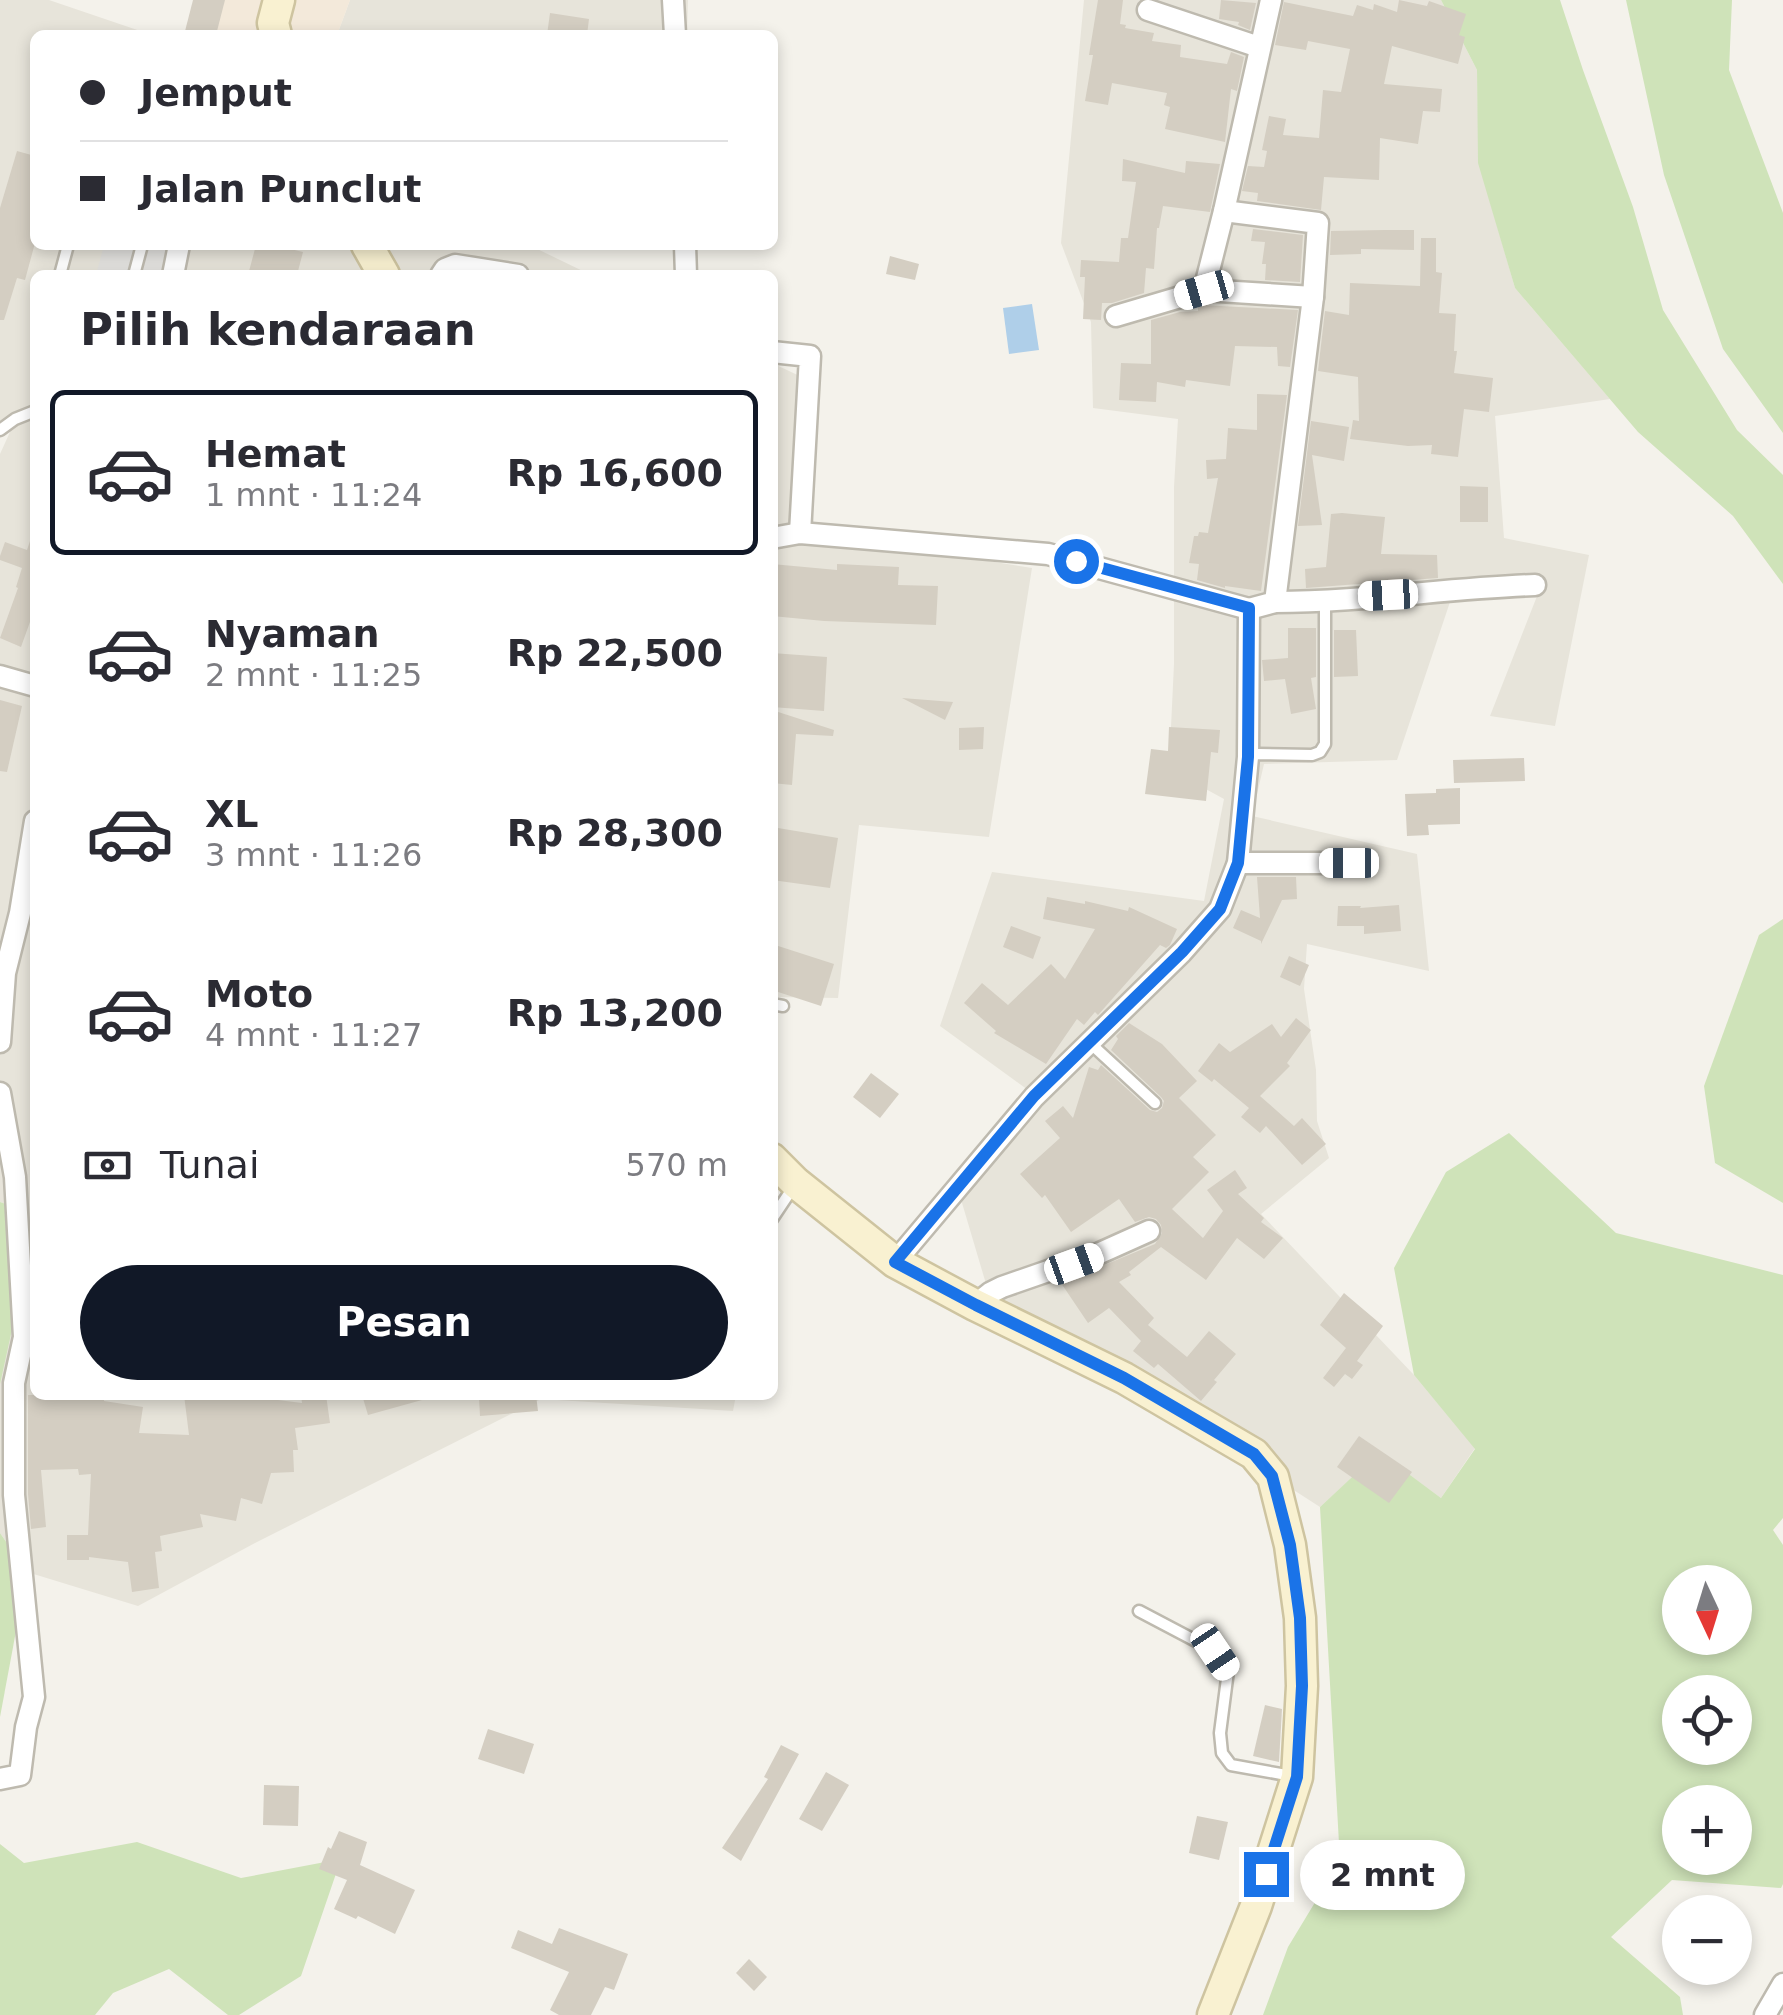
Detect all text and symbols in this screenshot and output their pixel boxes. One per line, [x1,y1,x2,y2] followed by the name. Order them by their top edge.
[140,71,292,115] text: Jemput
[140,167,421,211] text: Jalan Punclut
[1171,267,1237,313] car
[80,303,476,356] text: Pilih kendaraan
[85,428,175,518] icon: car
[205,432,346,476] text: Hemat
[507,451,723,495] text: Rp 16,600
[205,476,422,514] text: 1 mnt · 11:24
[1054,539,1099,584] route start
[1357,578,1419,612] car
[85,608,175,698] icon: car
[205,612,380,656] text: Nyaman
[507,631,723,675] text: Rp 22,500
[205,656,422,694] text: 2 mnt · 11:25
[85,788,175,878] icon: car
[205,792,259,836] text: XL
[507,811,723,855] text: Rp 28,300
[205,836,422,874] text: 3 mnt · 11:26
[1319,848,1379,878] car
[85,968,175,1058] icon: car
[205,972,313,1016] text: Moto
[507,991,723,1035] text: Rp 13,200
[205,1016,422,1054] text: 4 mnt · 11:27
[80,1138,135,1193] icon: cash
[160,1143,259,1187] text: Tunai
[626,1146,728,1184] text: 570 m
[1041,1240,1107,1288] car
[80,1265,728,1380] button: Pesan
[1662,1565,1752,1655] north arrow
[1662,1565,1752,1985] map controls
[1186,1619,1244,1685] car
[1662,1675,1752,1765] button: locate
[1662,1785,1752,1875] button: +
[1301,1839,1466,1909] callout: 2 mnt
[1244,1852,1289,1897] route end
[1330,1856,1435,1894] text: 2 mnt
[1662,1895,1752,1985] button: −

